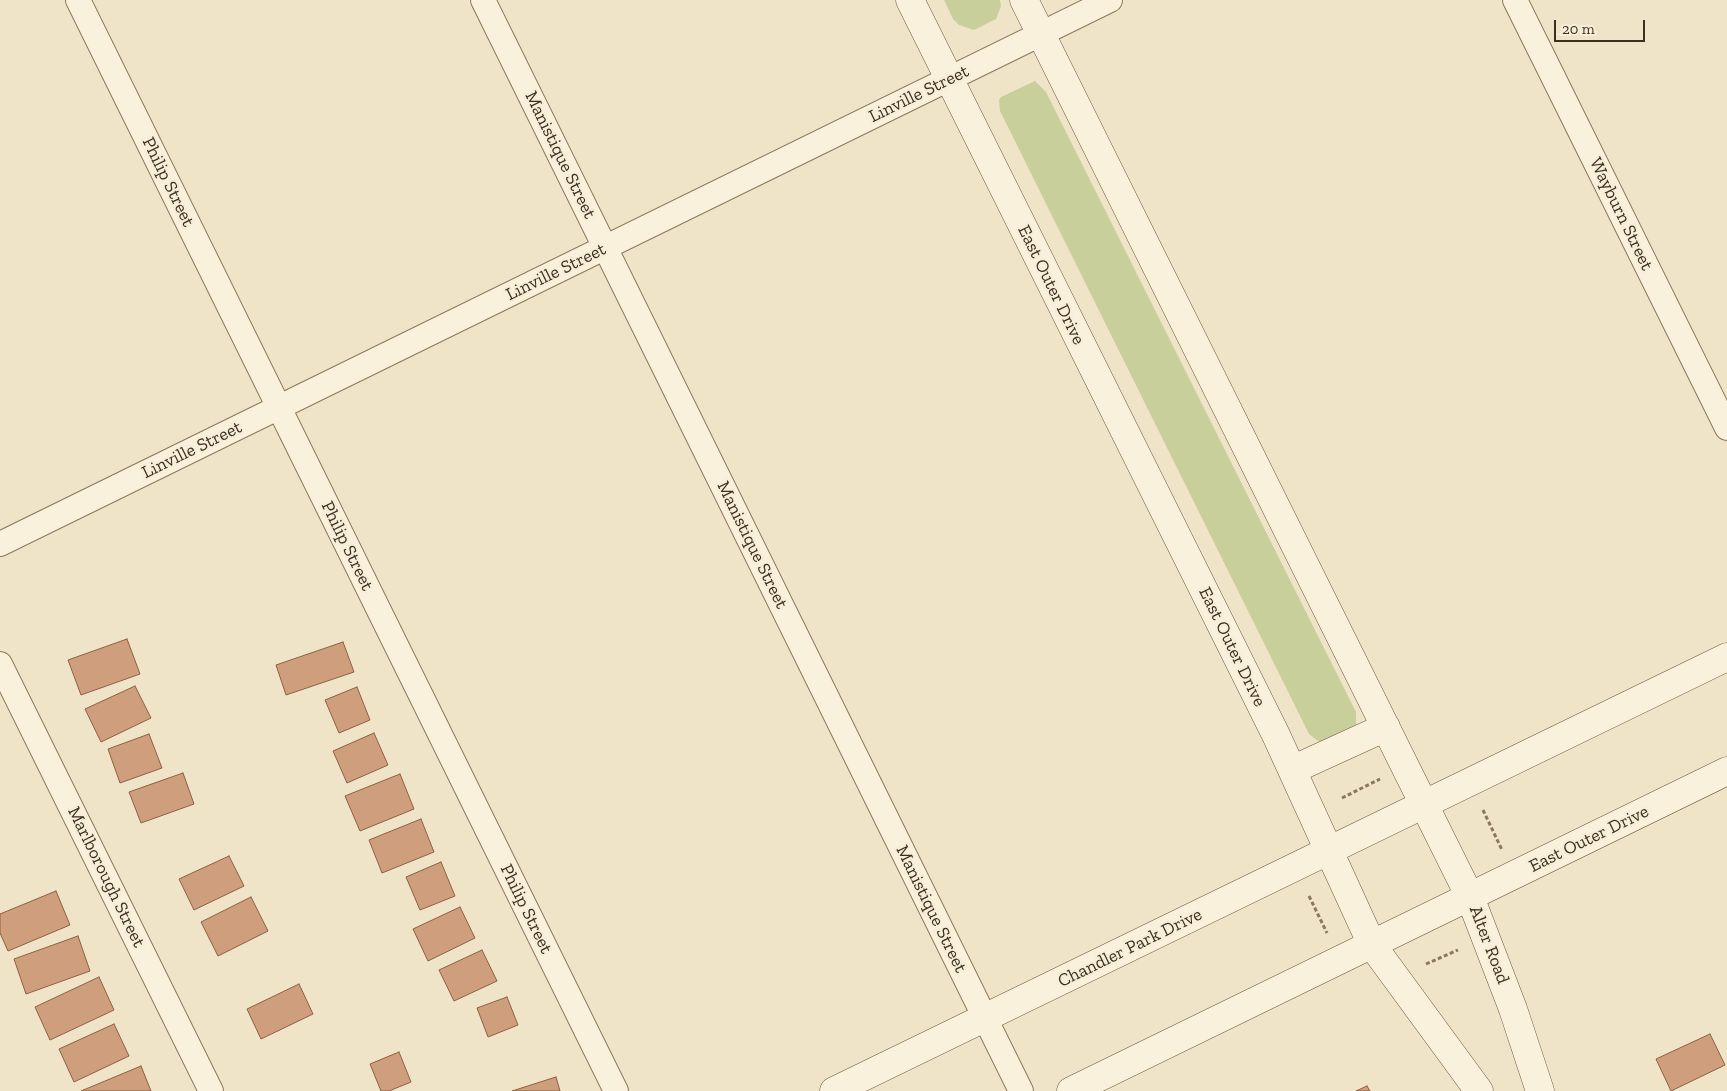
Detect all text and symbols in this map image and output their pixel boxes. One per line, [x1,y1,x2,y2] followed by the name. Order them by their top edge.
[1557,10,1648,42] scale bar
[1562,20,1595,38] text: 20 m
[866,61,972,127] street label: Linville Street
[520,88,600,222] street label: Manistique Street
[137,134,199,230] street label: Philip Street
[1584,154,1658,274] street label: Wayburn Street
[1013,222,1089,348] street label: East Outer Drive
[503,239,609,305] street label: Linville Street
[139,417,245,483] street label: Linville Street
[712,478,792,612] street label: Manistique Street
[316,498,378,594] street label: Philip Street
[1194,584,1270,710] street label: East Outer Drive
[1526,801,1652,877] street label: East Outer Drive
[63,803,149,951] street label: Marlborough Street
[891,842,971,976] street label: Manistique Street
[495,861,557,957] street label: Philip Street
[1464,903,1514,987] street label: Alter Road
[1054,904,1206,992] street label: Chandler Park Drive

